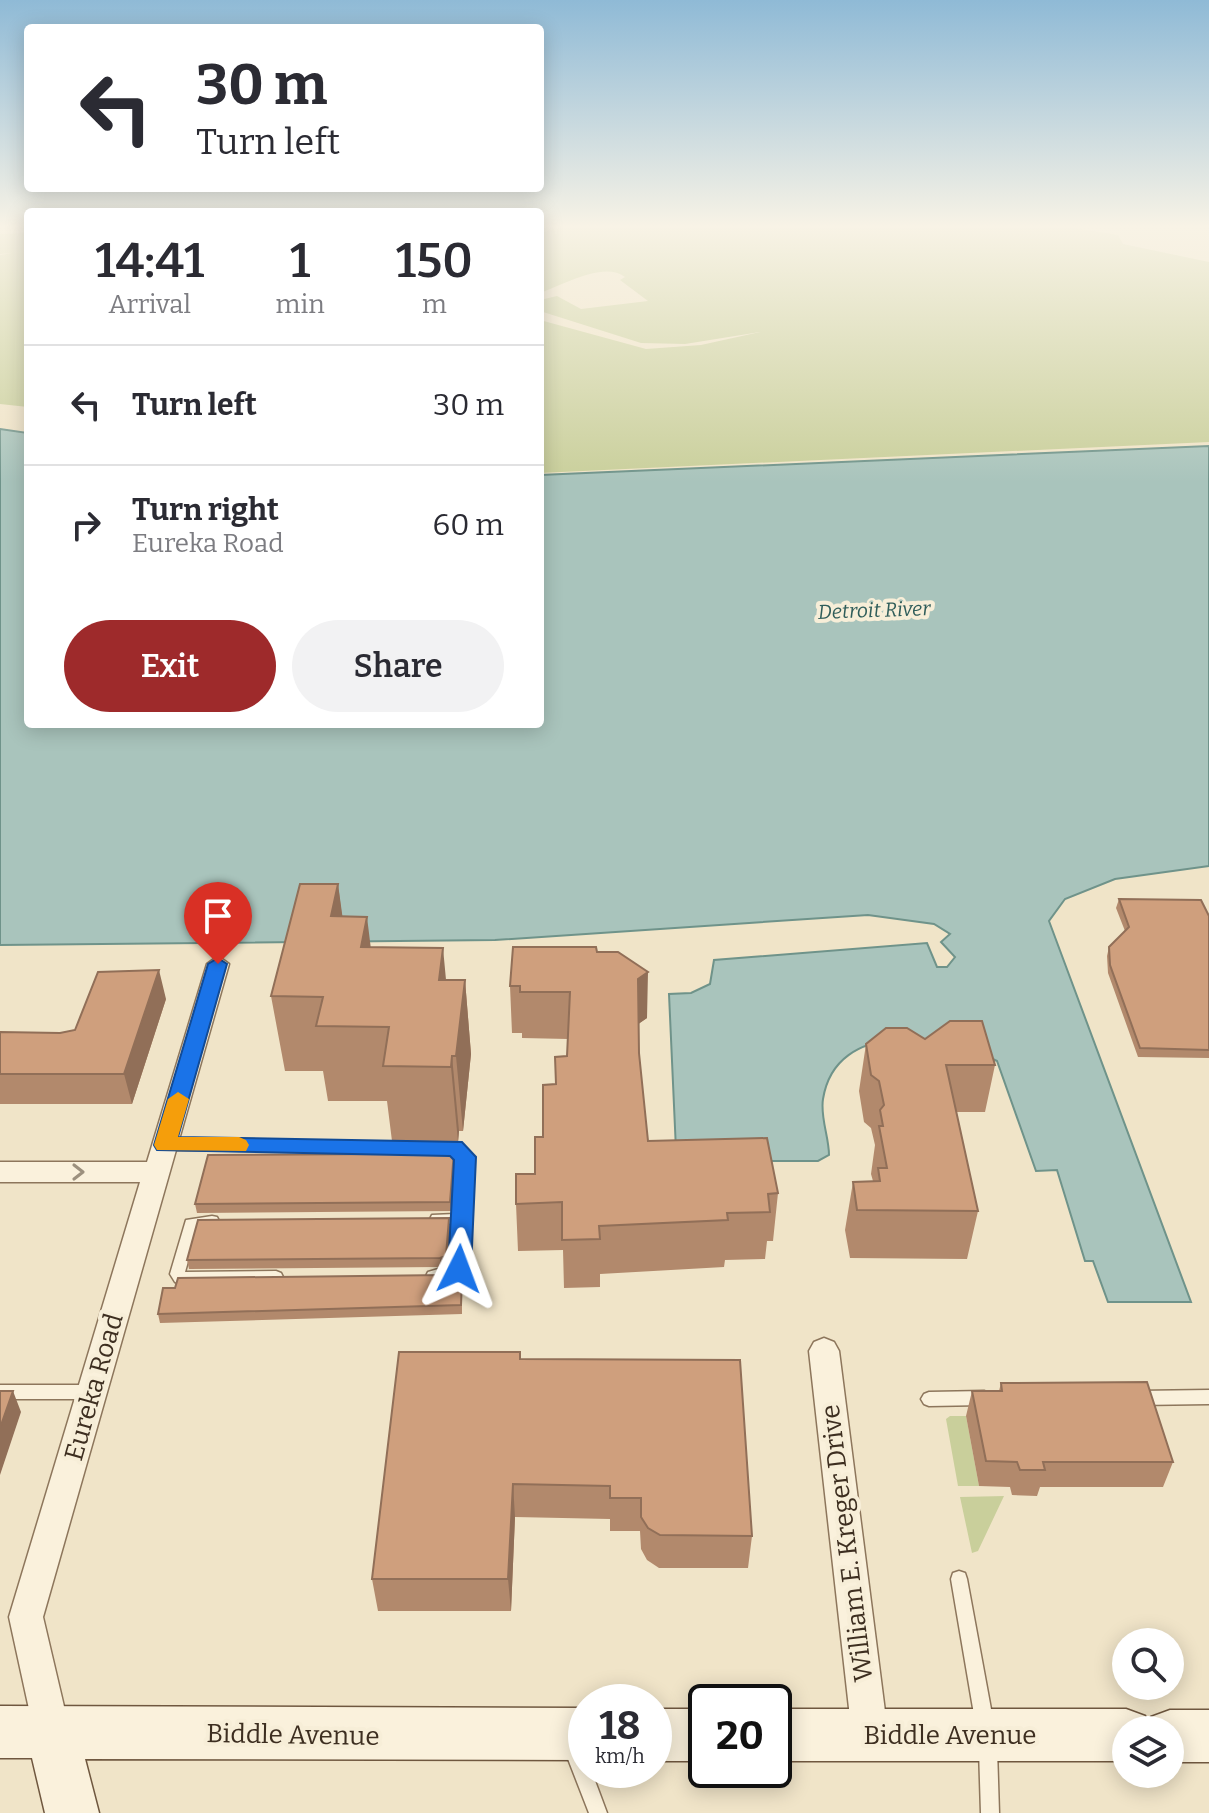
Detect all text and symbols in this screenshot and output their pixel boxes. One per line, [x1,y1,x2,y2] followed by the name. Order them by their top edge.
[196,52,327,119] text: 30 m
[64,56,168,160] icon: left
[196,120,340,164] text: Turn left
[95,232,204,290] text: 14:41
[290,232,310,290] text: 1
[396,232,473,290] text: 150
[109,289,191,320] text: Arrival
[276,289,325,320] text: min
[422,289,447,320] text: m
[64,383,108,427] icon: left
[132,387,257,423] text: Turn left
[433,387,504,423] text: 30 m
[132,492,279,528] text: Turn right
[64,503,108,547] icon: right
[433,507,504,543] text: 60 m
[132,528,284,559] text: Eureka Road
[817,596,932,624] water label: Detroit River
[64,620,276,712] button: Exit
[292,620,504,712] button: Share
[184,882,252,964] pin
[196,894,240,938] icon: arrive
[72,1163,85,1181] one-way arrow
[417,1227,501,1311] position arrow
[58,1310,130,1464] street label: Eureka Road
[815,1403,879,1683] street label: William E. Kreger Drive
[1112,1628,1184,1788] map controls
[1112,1628,1184,1700] button: search
[688,1684,792,1788] speed limit sign: 20
[599,1702,641,1750] text: 18
[1112,1716,1184,1788] button: layers
[206,1718,380,1752] street label: Biddle Avenue
[863,1720,1037,1751] street label: Biddle Avenue
[595,1744,645,1768] text: km/h

